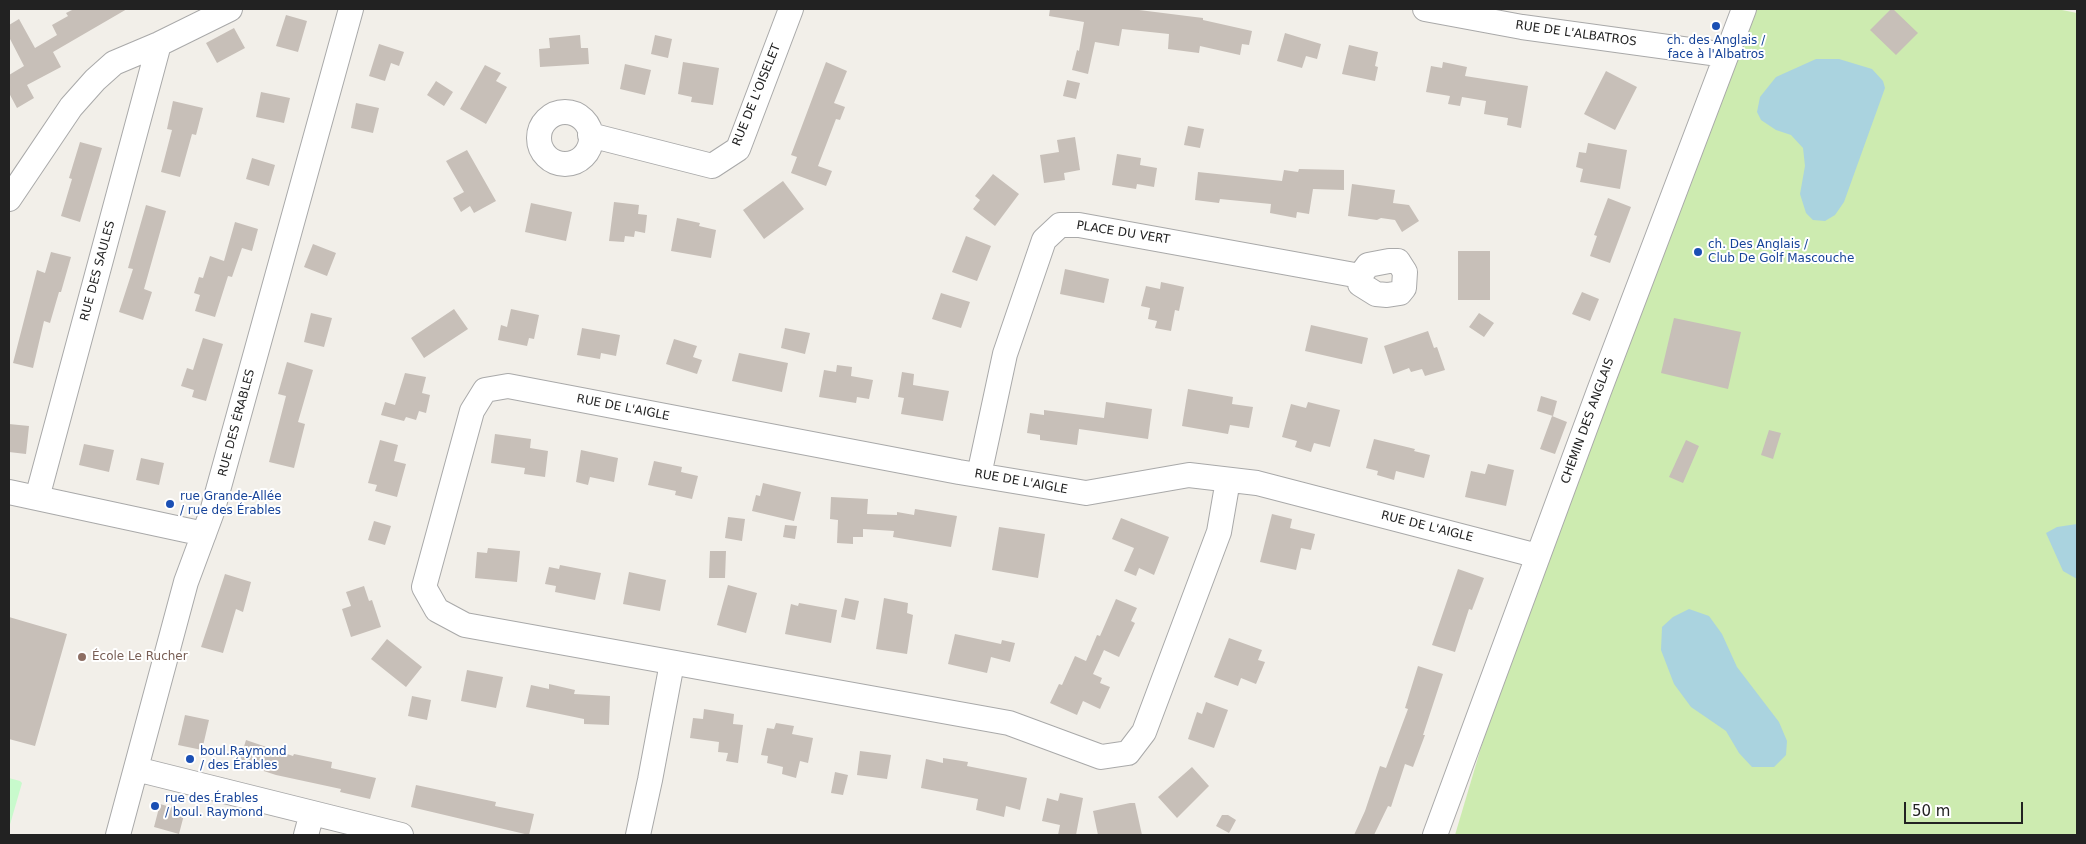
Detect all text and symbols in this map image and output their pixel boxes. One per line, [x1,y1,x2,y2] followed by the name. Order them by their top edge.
[1514,18,1638,50] street label: RUE DE L'ALBATROS
[1710,20,1722,32] marker: ch. des Anglais / face à l'Albatros
[1667,34,1765,62] place label: ch. des Anglais / face à l'Albatros
[730,42,784,148] street label: RUE DE L'OISELET
[78,219,118,323] street label: RUE DES SAULES
[1075,219,1171,247] street label: PLACE DU VERT
[1708,238,1854,266] place label: ch. Des Anglais / Club De Golf Mascouche
[1692,246,1704,258] marker: ch. Des Anglais / Club De Golf Mascouche
[1559,356,1617,486] street label: CHEMIN DES ANGLAIS
[216,368,258,478] street label: RUE DES ÉRABLES
[575,392,671,424] street label: RUE DE L'AIGLE
[973,467,1069,497] street label: RUE DE L'AIGLE
[180,490,282,518] place label: rue Grande-Allée / rue des Érables
[164,498,176,510] marker: rue Grande-Allée / rue des Érables
[1379,509,1475,545] street label: RUE DE L'AIGLE
[92,650,188,664] place label: École Le Rucher
[76,651,88,663] marker: École Le Rucher
[200,745,286,773] place label: boul.Raymond / des Érables
[184,753,196,765] marker: boul.Raymond / des Érables
[165,792,263,820] place label: rue des Érables / boul. Raymond
[1906,792,2025,824] scale bar
[149,800,161,812] marker: rue des Érables / boul. Raymond
[1912,802,1950,820] text: 50 m

